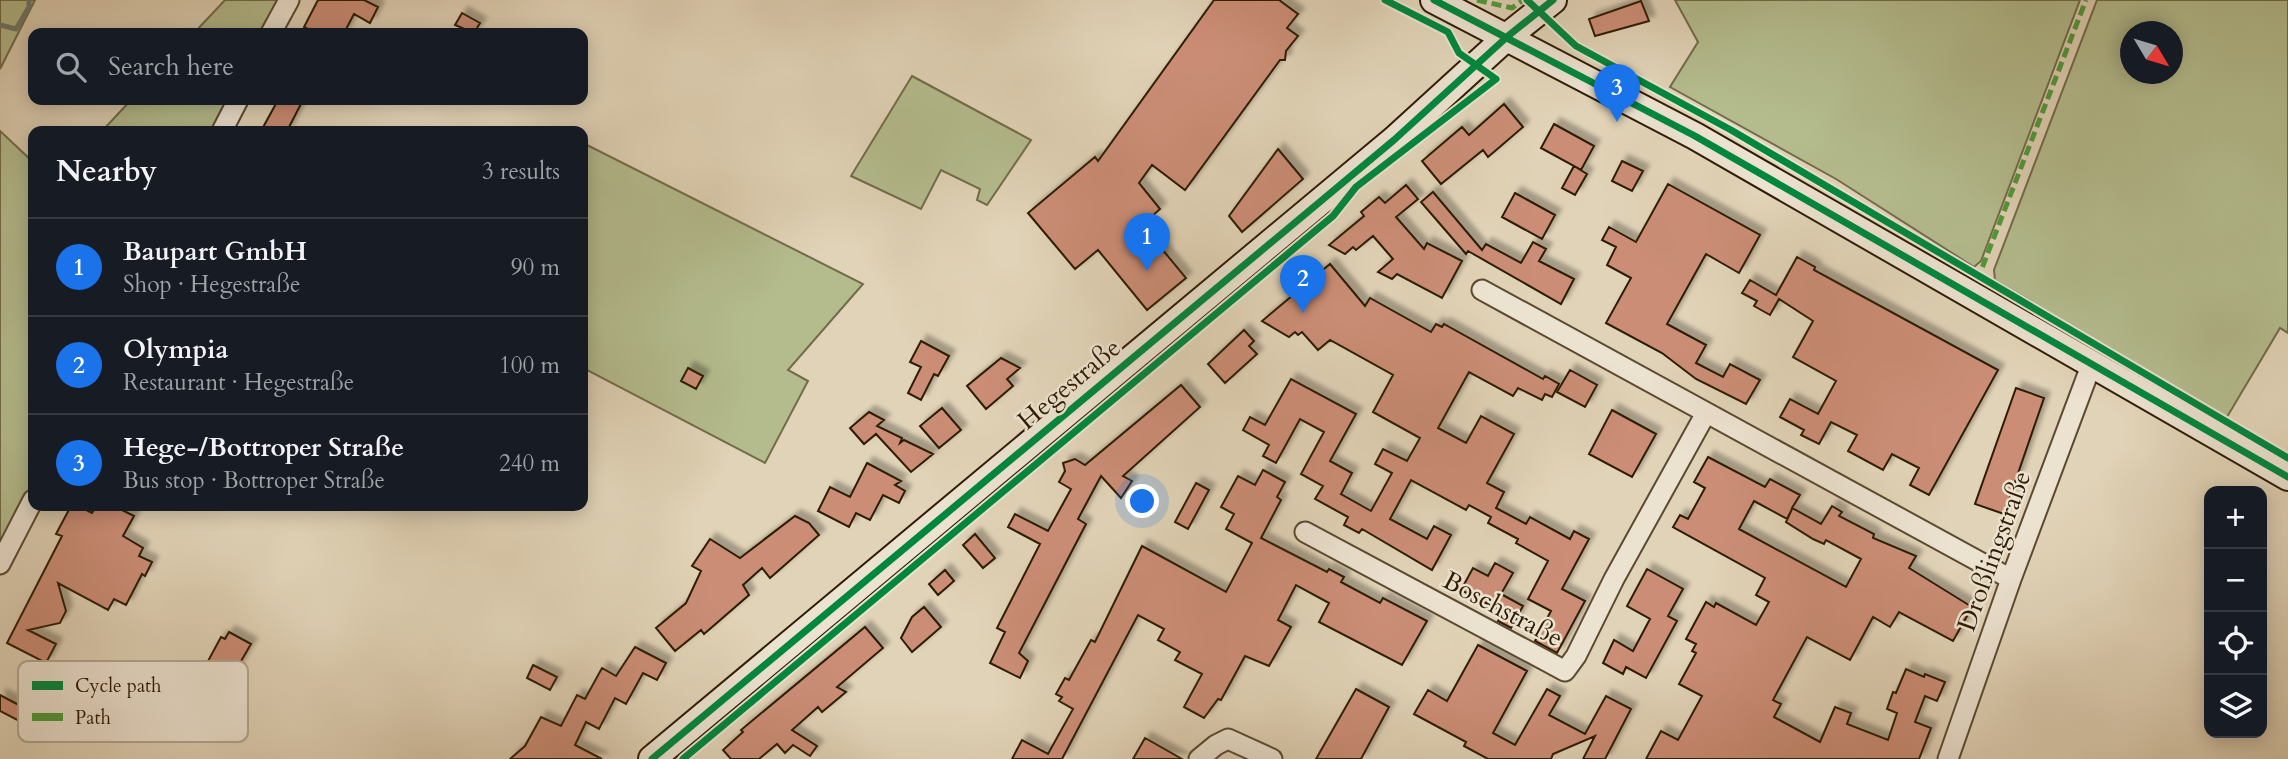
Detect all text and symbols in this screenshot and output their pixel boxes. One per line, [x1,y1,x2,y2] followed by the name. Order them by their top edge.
[2120,21,2183,84] north arrow
[28,28,588,105] search box
[52,48,90,86] icon: search
[108,49,234,84] text: Search here
[1594,64,1640,122] pin: 3
[56,151,157,192] text: Nearby
[482,156,560,187] text: 3 results
[1124,213,1170,271] pin: 1
[123,234,307,269] text: Baupart GmbH
[73,252,85,283] text: 1
[511,252,560,283] text: 90 m
[1280,255,1326,313] pin: 2
[123,269,300,300] text: Shop · Hegestraße
[1010,330,1128,438] street label: Hegestraße
[123,332,228,367] text: Olympia
[73,350,85,381] text: 2
[499,350,560,381] text: 100 m
[123,367,354,398] text: Restaurant · Hegestraße
[123,430,404,465] text: Hege-/Bottroper Straße
[73,448,85,479] text: 3
[499,448,560,479] text: 240 m
[123,465,385,496] text: Bus stop · Bottroper Straße
[1949,466,2039,636] street label: Droßlingstraße
[1125,484,1159,518] your location
[2204,486,2267,738] map controls
[2204,486,2267,549] button: +
[2204,549,2267,612] button: −
[1437,563,1569,655] street label: Boschstraße
[2204,612,2267,675] button: locate
[18,661,248,742] legend
[75,673,162,699] text: Cycle path
[2204,675,2267,738] button: layers
[75,705,111,731] text: Path

